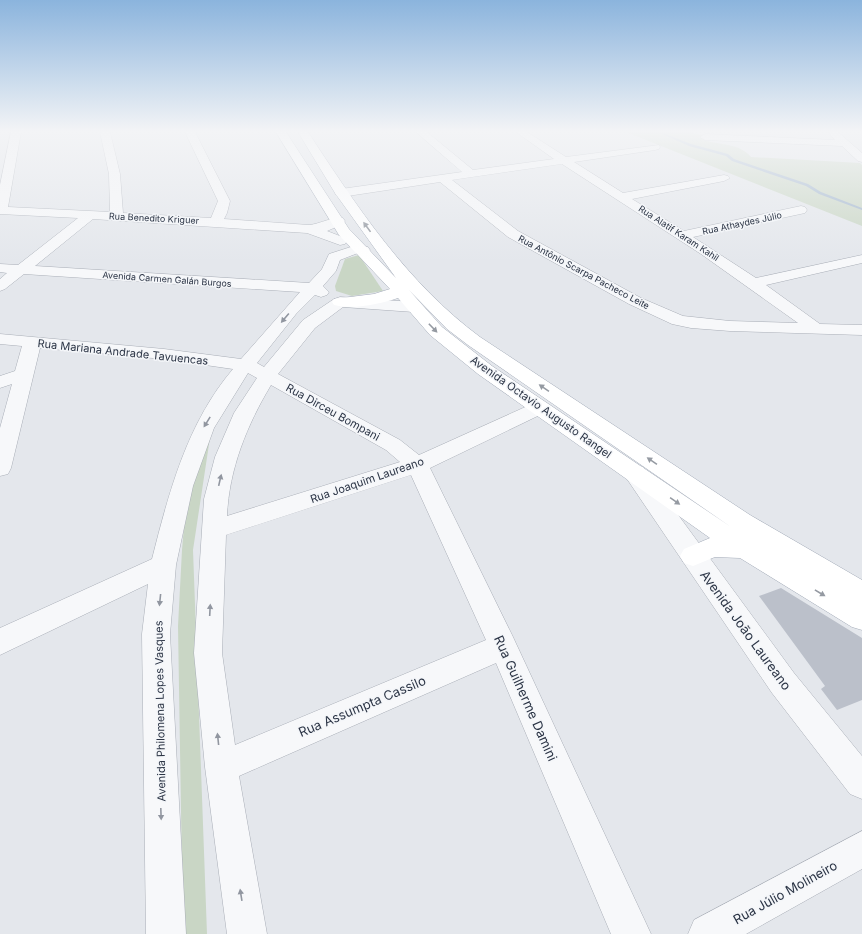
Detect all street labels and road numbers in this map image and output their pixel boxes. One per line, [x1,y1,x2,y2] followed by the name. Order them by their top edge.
[637,203,721,263] street label: Rua Alatif Karam Kahil
[701,209,783,237] street label: Rua Athaydes Júlio
[109,210,200,226] street label: Rua Benedito Kriguer
[517,233,651,311] street label: Rua Antônio Scarpa Pacheco Leite
[102,269,232,289] street label: Avenida Carmen Galán Burgos
[37,336,209,368] street label: Rua Mariana Andrade Tavuencas
[468,353,614,461] street label: Avenida Octavio Augusto Rangel
[284,380,382,444] street label: Rua Dirceu Bompani
[308,454,426,506] street label: Rua Joaquim Laureano
[697,567,795,693] street label: Avenida João Laureano
[151,620,169,802] street label: Avenida Philomena Lopes Vasques
[491,633,561,763] street label: Rua Guilherme Damini
[296,672,428,740] street label: Rua Assumpta Cassilo
[730,857,840,927] street label: Rua Júlio Molineiro

